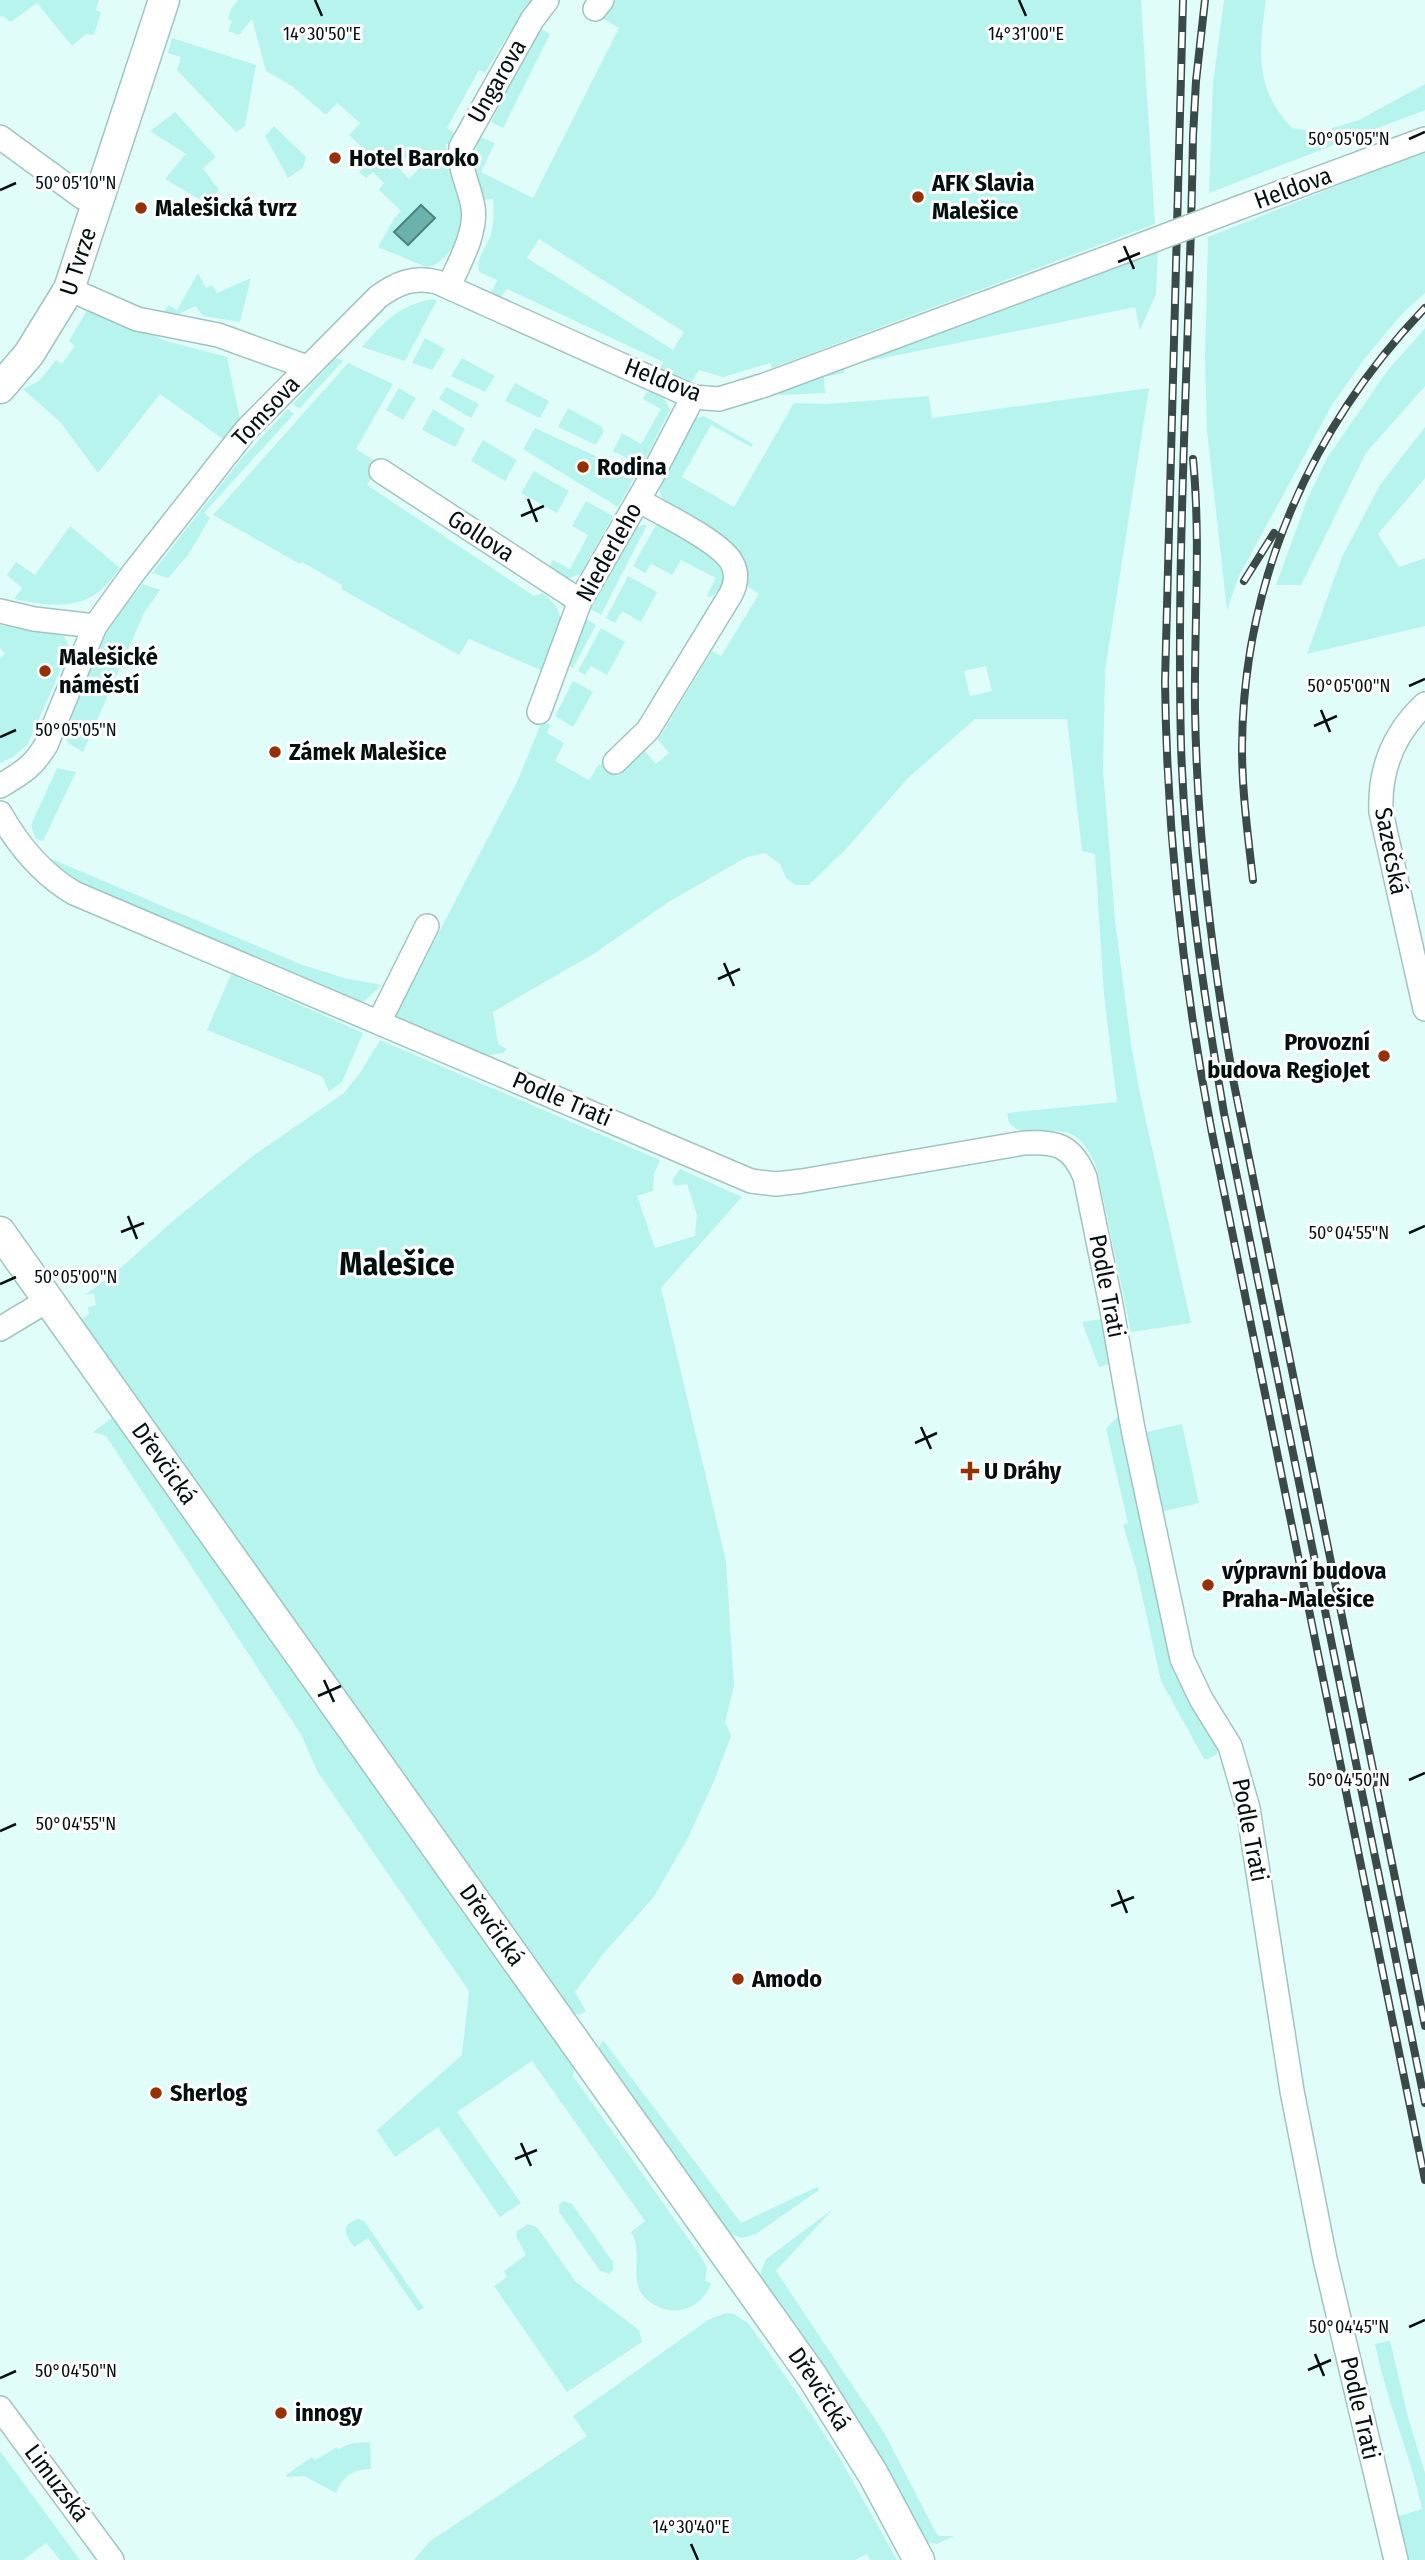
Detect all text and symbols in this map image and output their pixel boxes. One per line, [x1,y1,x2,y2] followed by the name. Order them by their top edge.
[283,23,361,45] text: 14°30'50"E
[988,23,1064,45] text: 14°31'00"E
[462,34,532,128] street label: Ungarova
[1308,128,1390,150] text: 50°05'05"N
[349,144,479,172] place label: Hotel Baroko
[327,150,343,166] marker: Hotel Baroko
[1251,161,1335,215] street label: Heldova
[931,169,1035,225] place label: AFK Slavia Malešice
[36,172,116,194] text: 50°05'10"N
[910,189,926,205] marker: AFK Slavia Malešice
[155,194,297,222] place label: Malešická tvrz
[133,200,149,216] marker: Malešická tvrz
[54,224,102,299] street label: U Tvrze
[621,353,705,407] street label: Heldova
[227,370,305,452] street label: Tomsova
[597,453,667,481] place label: Rodina
[575,459,591,475] marker: Rodina
[570,498,648,606] street label: Niederleho
[443,504,519,568] street label: Gollova
[59,643,158,699] place label: Malešické náměstí
[37,663,53,679] marker: Malešické náměstí
[1308,675,1390,697] text: 50°05'00"N
[35,719,117,741] text: 50°05'05"N
[289,738,447,766] place label: Zámek Malešice
[267,744,283,760] marker: Zámek Malešice
[1369,805,1413,897] street label: Sazečská
[1207,1028,1371,1084] place label: Provozní budova RegioJet
[1376,1048,1392,1064] marker: Provozní budova RegioJet
[508,1066,616,1132] street label: Podle Trati
[1309,1222,1389,1244] text: 50°04'55"N
[1083,1232,1131,1340] street label: Podle Trati
[339,1245,455,1283] district label: Malešice
[35,1266,117,1288] text: 50°05'00"N
[126,1417,203,1510] street label: Dřevčická
[984,1457,1062,1485] place label: U Dráhy
[962,1463,978,1479] marker: U Dráhy
[1221,1557,1386,1613] place label: výpravní budova Praha-Malešice
[1200,1577,1216,1593] marker: výpravní budova Praha-Malešice
[1308,1769,1390,1791] text: 50°04'50"N
[1226,1776,1274,1884] street label: Podle Trati
[36,1813,116,1835] text: 50°04'55"N
[454,1879,530,1971] street label: Dřevčická
[751,1965,822,1993] place label: Amodo
[730,1971,746,1987] marker: Amodo
[170,2079,247,2107] place label: Sherlog
[148,2085,164,2101] marker: Sherlog
[1309,2316,1389,2338] text: 50°04'45"N
[782,2342,857,2436] street label: Dřevčická
[1335,2354,1385,2462] street label: Podle Trati
[35,2360,117,2382] text: 50°04'50"N
[295,2399,363,2427] place label: innogy
[273,2405,289,2421] marker: innogy
[19,2439,95,2527] street label: Limuzská
[652,2516,730,2538] text: 14°30'40"E

